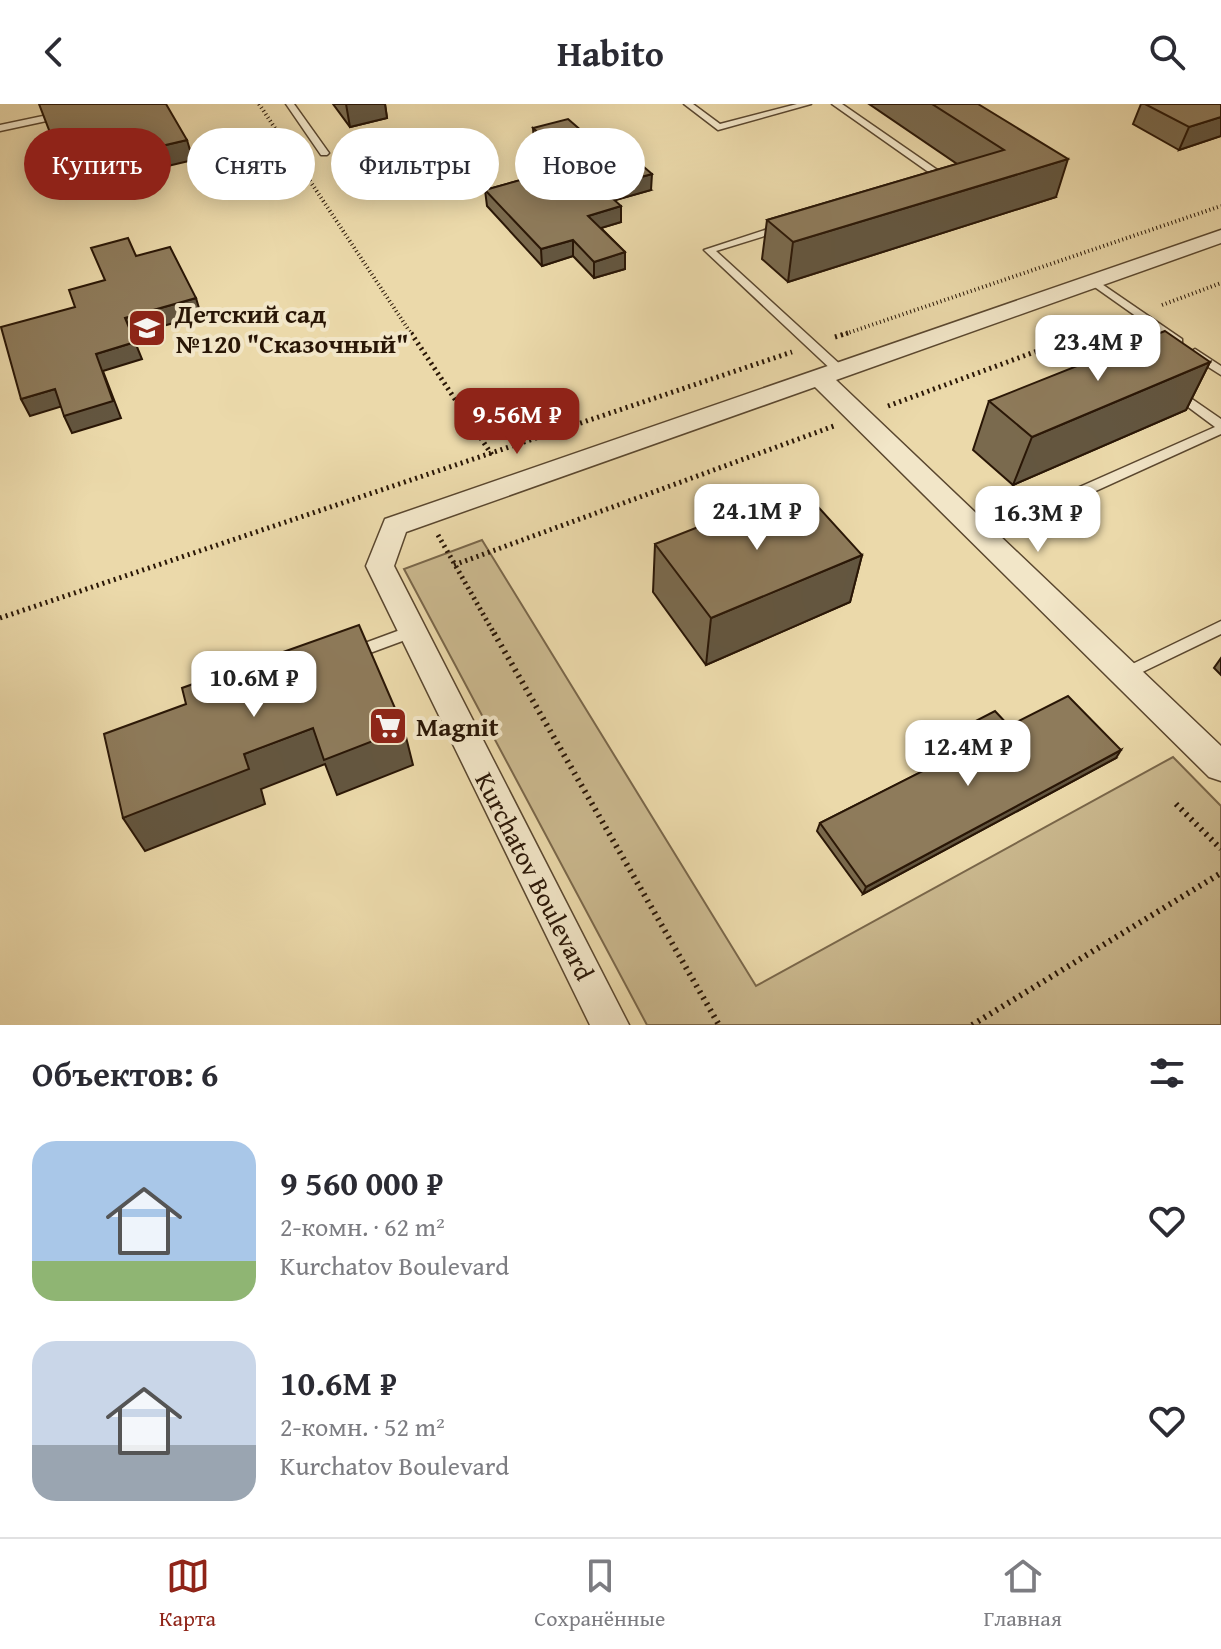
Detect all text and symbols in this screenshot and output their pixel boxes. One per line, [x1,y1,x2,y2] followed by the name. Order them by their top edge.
[557,26,664,79] text: Habito
[32,30,76,74] icon: back
[1145,30,1189,74] icon: search
[24,128,171,200] chip: Купить
[187,128,315,200] chip: Снять
[331,128,499,200] chip: Фильтры
[515,128,645,200] chip: Новое
[174,294,409,363] place label: Детский сад №120 "Сказочный"
[126,307,168,349] school or university icon: Детский сад №120 "Сказочный"
[1024,315,1172,383] pin: 23.4M ₽
[1053,321,1143,360] text: 23.4M ₽
[443,388,591,456] pin: 9.56M ₽
[472,394,562,433] text: 9.56M ₽
[683,484,831,552] pin: 24.1M ₽
[964,486,1112,554] pin: 16.3M ₽
[712,490,802,529] text: 24.1M ₽
[993,492,1083,531] text: 16.3M ₽
[180,651,328,719] pin: 10.6M ₽
[209,657,299,696] text: 10.6M ₽
[367,705,409,747] supermarket icon: Magnit
[416,707,499,746] place label: Magnit
[894,720,1042,788] pin: 12.4M ₽
[923,726,1013,765] text: 12.4M ₽
[466,765,604,987] street label: Kurchatov Boulevard
[32,1049,218,1098] text: Объектов: 6
[1145,1051,1189,1095] icon: filters
[280,1158,443,1207] text: 9 560 000 ₽
[96,1173,192,1269] icon: home
[1145,1199,1189,1243] icon: heart
[280,1207,445,1246] text: 2-комн. · 62 m²
[280,1246,509,1285] text: Kurchatov Boulevard
[280,1358,397,1407] text: 10.6M ₽
[96,1373,192,1469] icon: home
[1145,1399,1189,1443] icon: heart
[280,1407,445,1446] text: 2-комн. · 52 m²
[280,1446,509,1485] text: Kurchatov Boulevard
[159,1554,216,1634] tab: Карта
[534,1554,665,1634] tab: Сохранённые
[984,1554,1062,1634] tab: Главная

